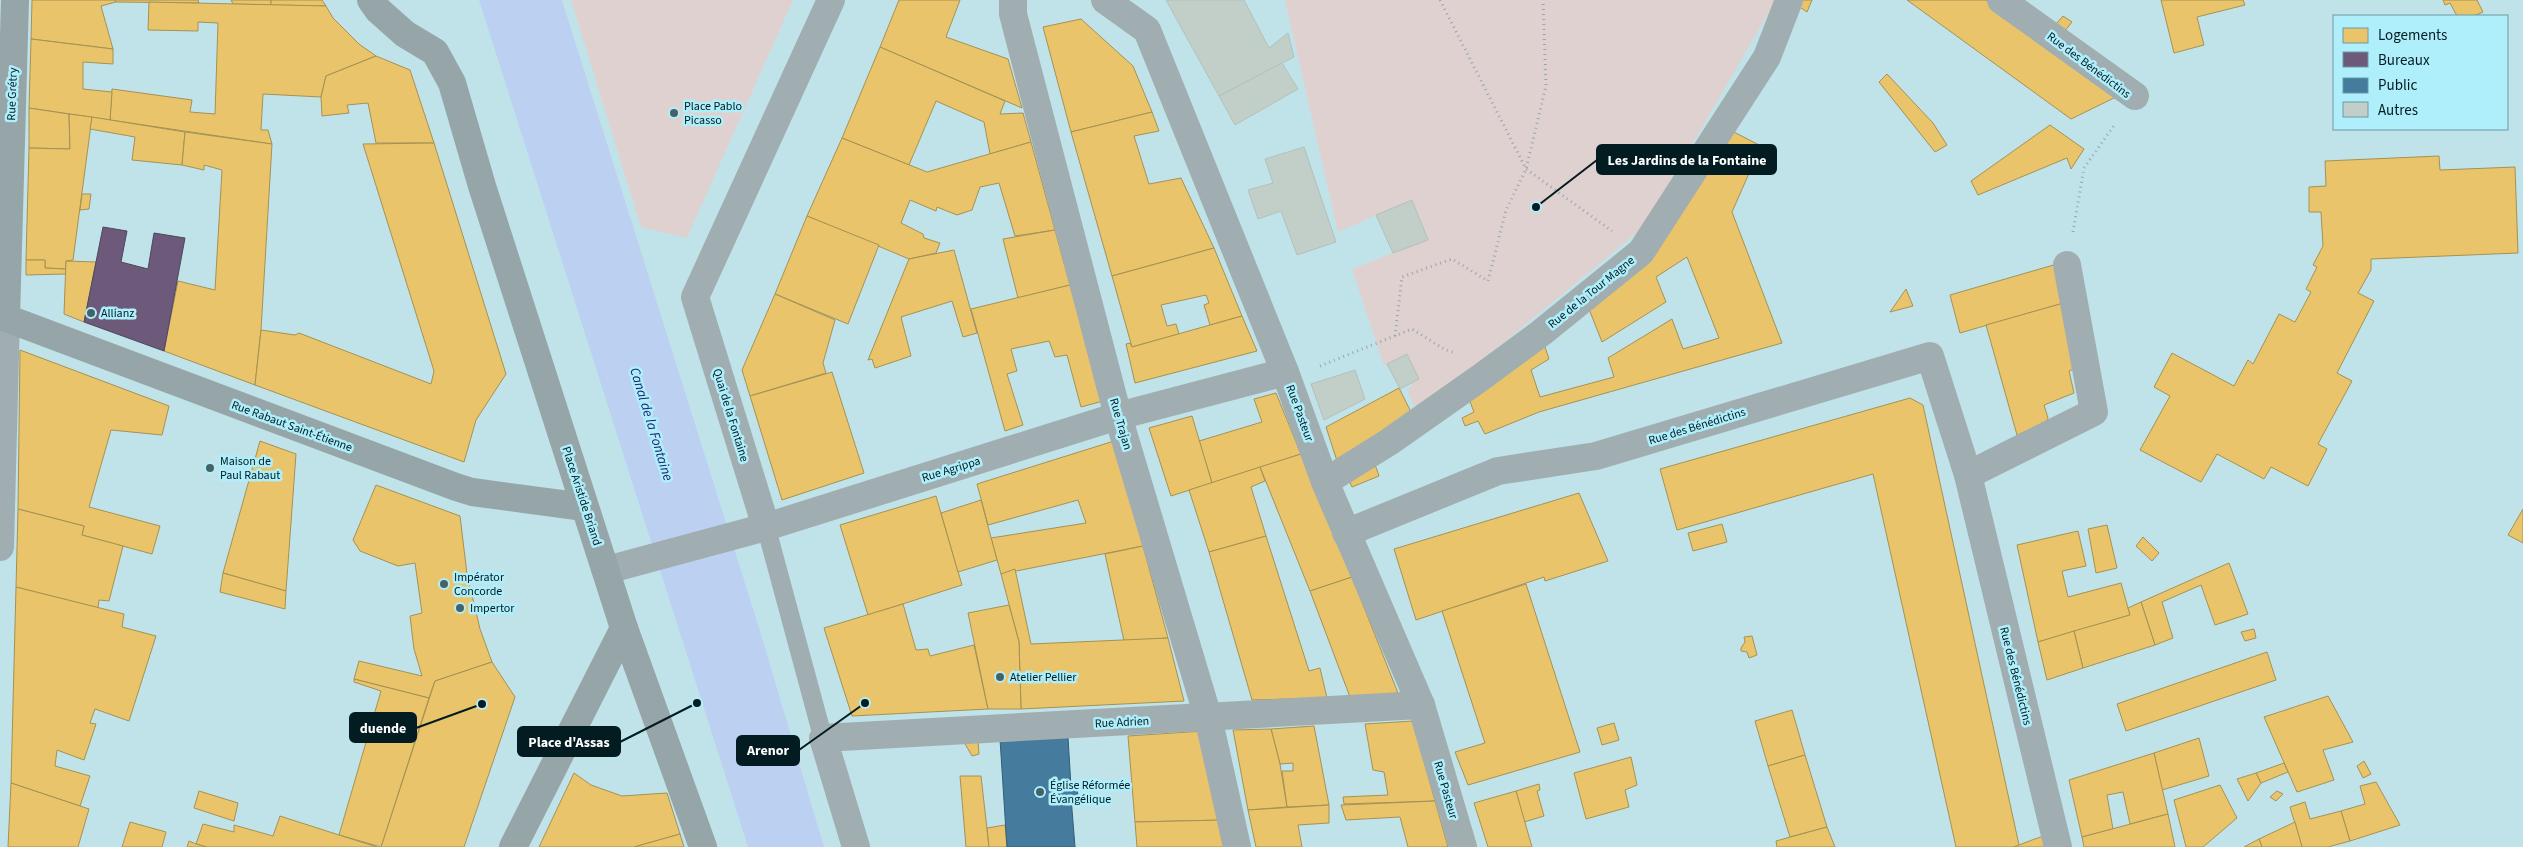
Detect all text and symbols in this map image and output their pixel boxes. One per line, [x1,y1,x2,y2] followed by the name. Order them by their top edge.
[2333,15,2508,130] legend
[2378,25,2447,46] text: Logements
[2043,28,2134,103] street label: Rue des Bénédictins
[2378,50,2430,71] text: Bureaux
[3,67,22,121] street label: Rue Grétry
[2378,75,2417,96] text: Public
[684,98,742,129] place label: Place Pablo Picasso
[2378,100,2418,121] text: Autres
[668,107,680,119] marker: Place Pablo Picasso
[1597,145,1776,174] callout: Les Jardins de la Fontaine
[1608,151,1766,171] text: Les Jardins de la Fontaine
[1544,252,1638,333] street label: Rue de la Tour Magne
[101,305,134,322] place label: Allianz
[85,307,97,319] marker: Allianz
[624,365,678,484] water label: Canal de la Fontaine
[708,366,753,464] street label: Quai de la Fontaine
[1281,382,1318,445] street label: Rue Pasteur
[1105,396,1136,452] street label: Rue Trajan
[229,397,355,456] street label: Rue Rabaut Saint-Étienne
[1646,404,1748,449] street label: Rue des Bénédictins
[557,444,606,548] street label: Place Aristide Briand
[920,452,983,486] street label: Rue Agrippa
[220,453,280,484] place label: Maison de Paul Rabaut
[204,462,216,474] marker: Maison de Paul Rabaut
[454,569,505,600] place label: Impérator Concorde
[438,578,450,590] marker: Impérator Concorde
[470,600,515,617] place label: Impertor
[454,602,466,614] marker: Impertor
[1995,625,2036,727] street label: Rue des Bénédictins
[1010,669,1077,686] place label: Atelier Pellier
[994,671,1006,683] marker: Atelier Pellier
[350,713,416,742] callout: duende
[1094,713,1150,732] street label: Rue Adrien
[360,719,406,739] text: duende
[518,727,620,756] callout: Place d'Assas
[528,733,610,753] text: Place d'Assas
[737,736,799,765] callout: Arenor
[746,741,789,761] text: Arenor
[1429,759,1462,822] street label: Rue Pasteur
[1050,777,1130,808] place label: Église Réformée Évangélique
[1034,786,1046,798] marker: Église Réformée Évangélique

